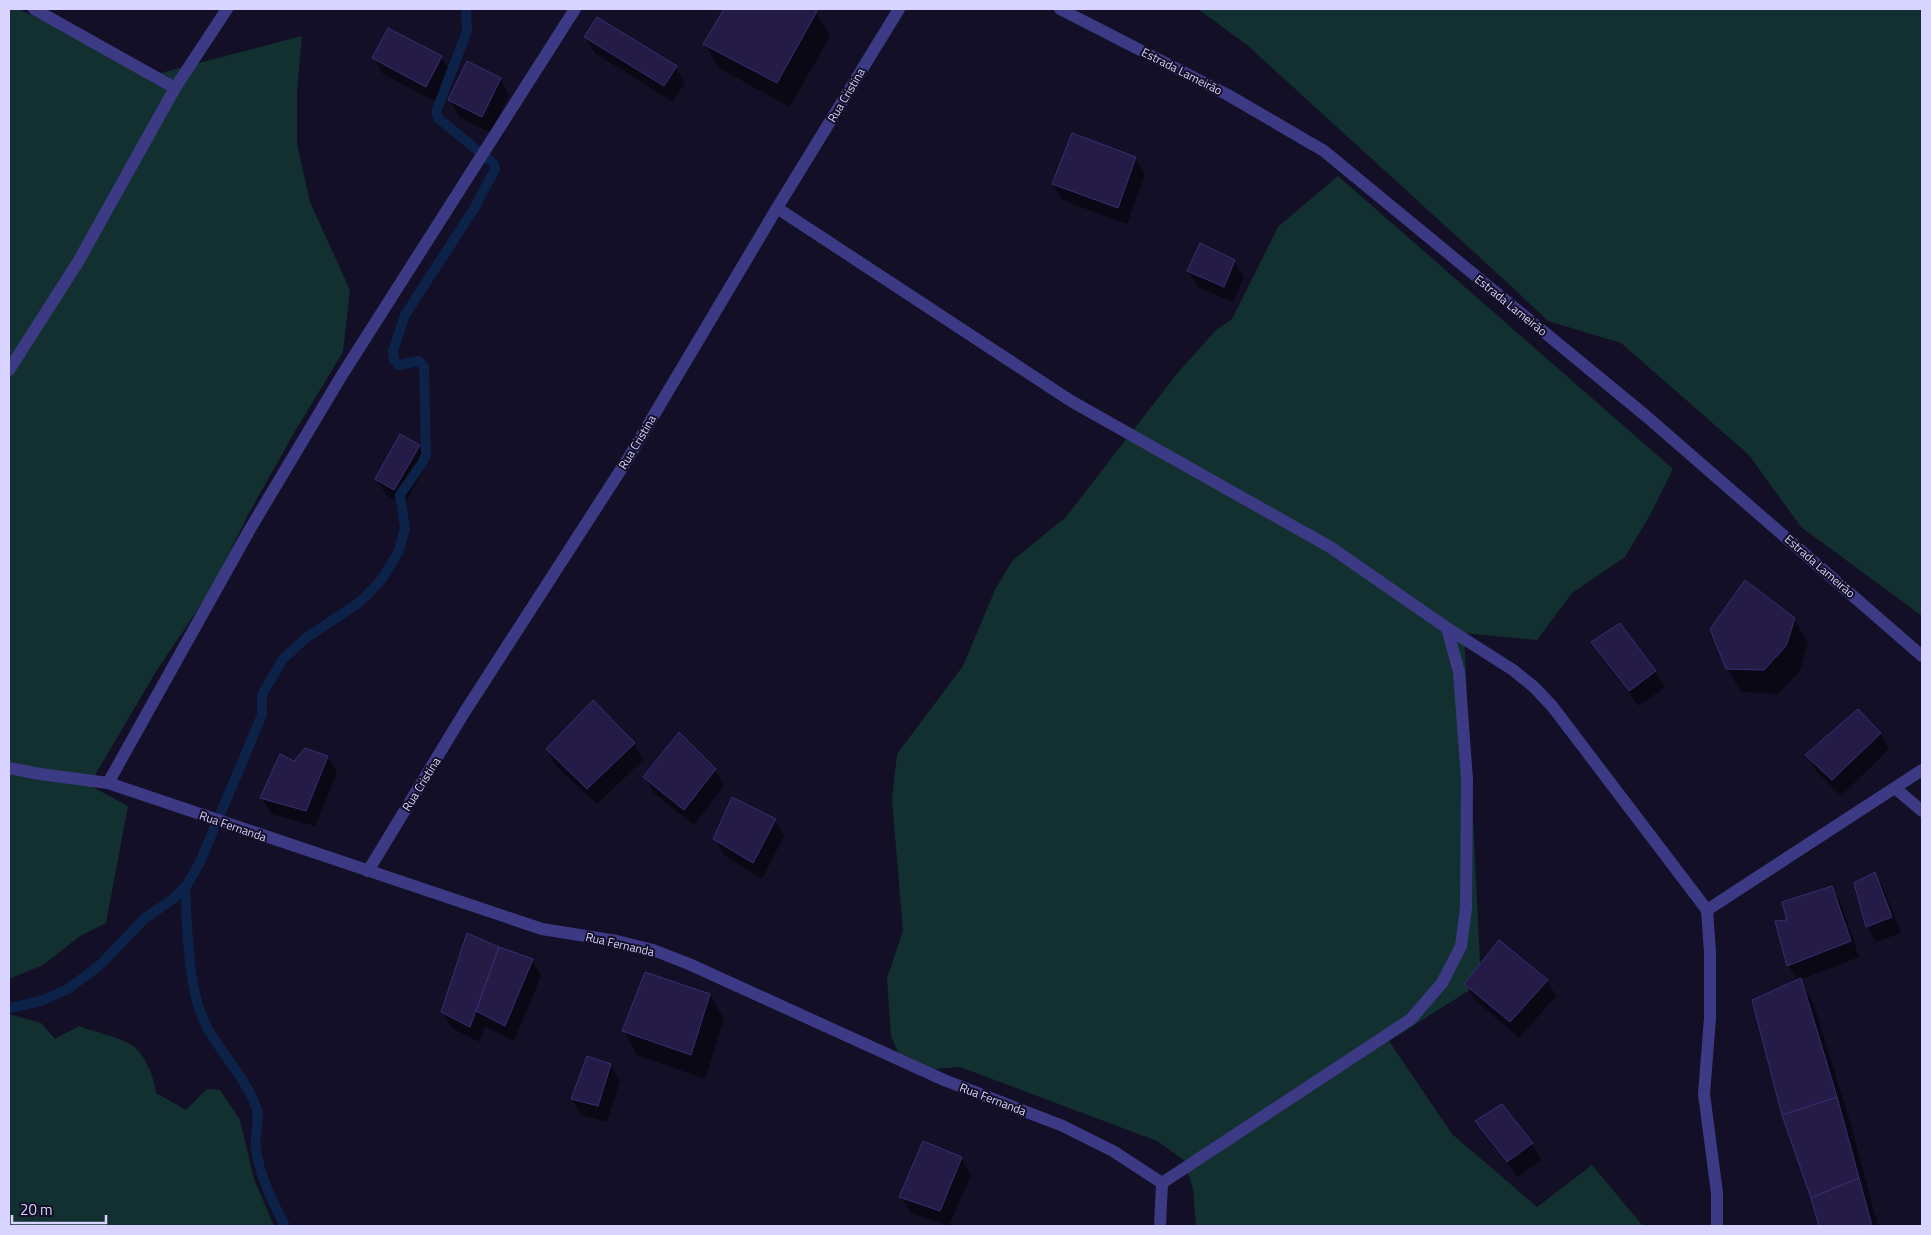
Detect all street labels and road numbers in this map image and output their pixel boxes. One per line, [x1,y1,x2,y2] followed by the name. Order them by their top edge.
[1138,42,1226,100] street label: Estrada Lameirão
[822,64,870,126] street label: Rua Cristina
[1471,270,1551,340] street label: Estrada Lameirão
[613,411,661,473] street label: Rua Cristina
[1780,530,1860,602] street label: Estrada Lameirão
[397,753,445,815] street label: Rua Cristina
[197,806,269,846] street label: Rua Fernanda
[584,927,656,961] street label: Rua Fernanda
[957,1078,1029,1120] street label: Rua Fernanda

